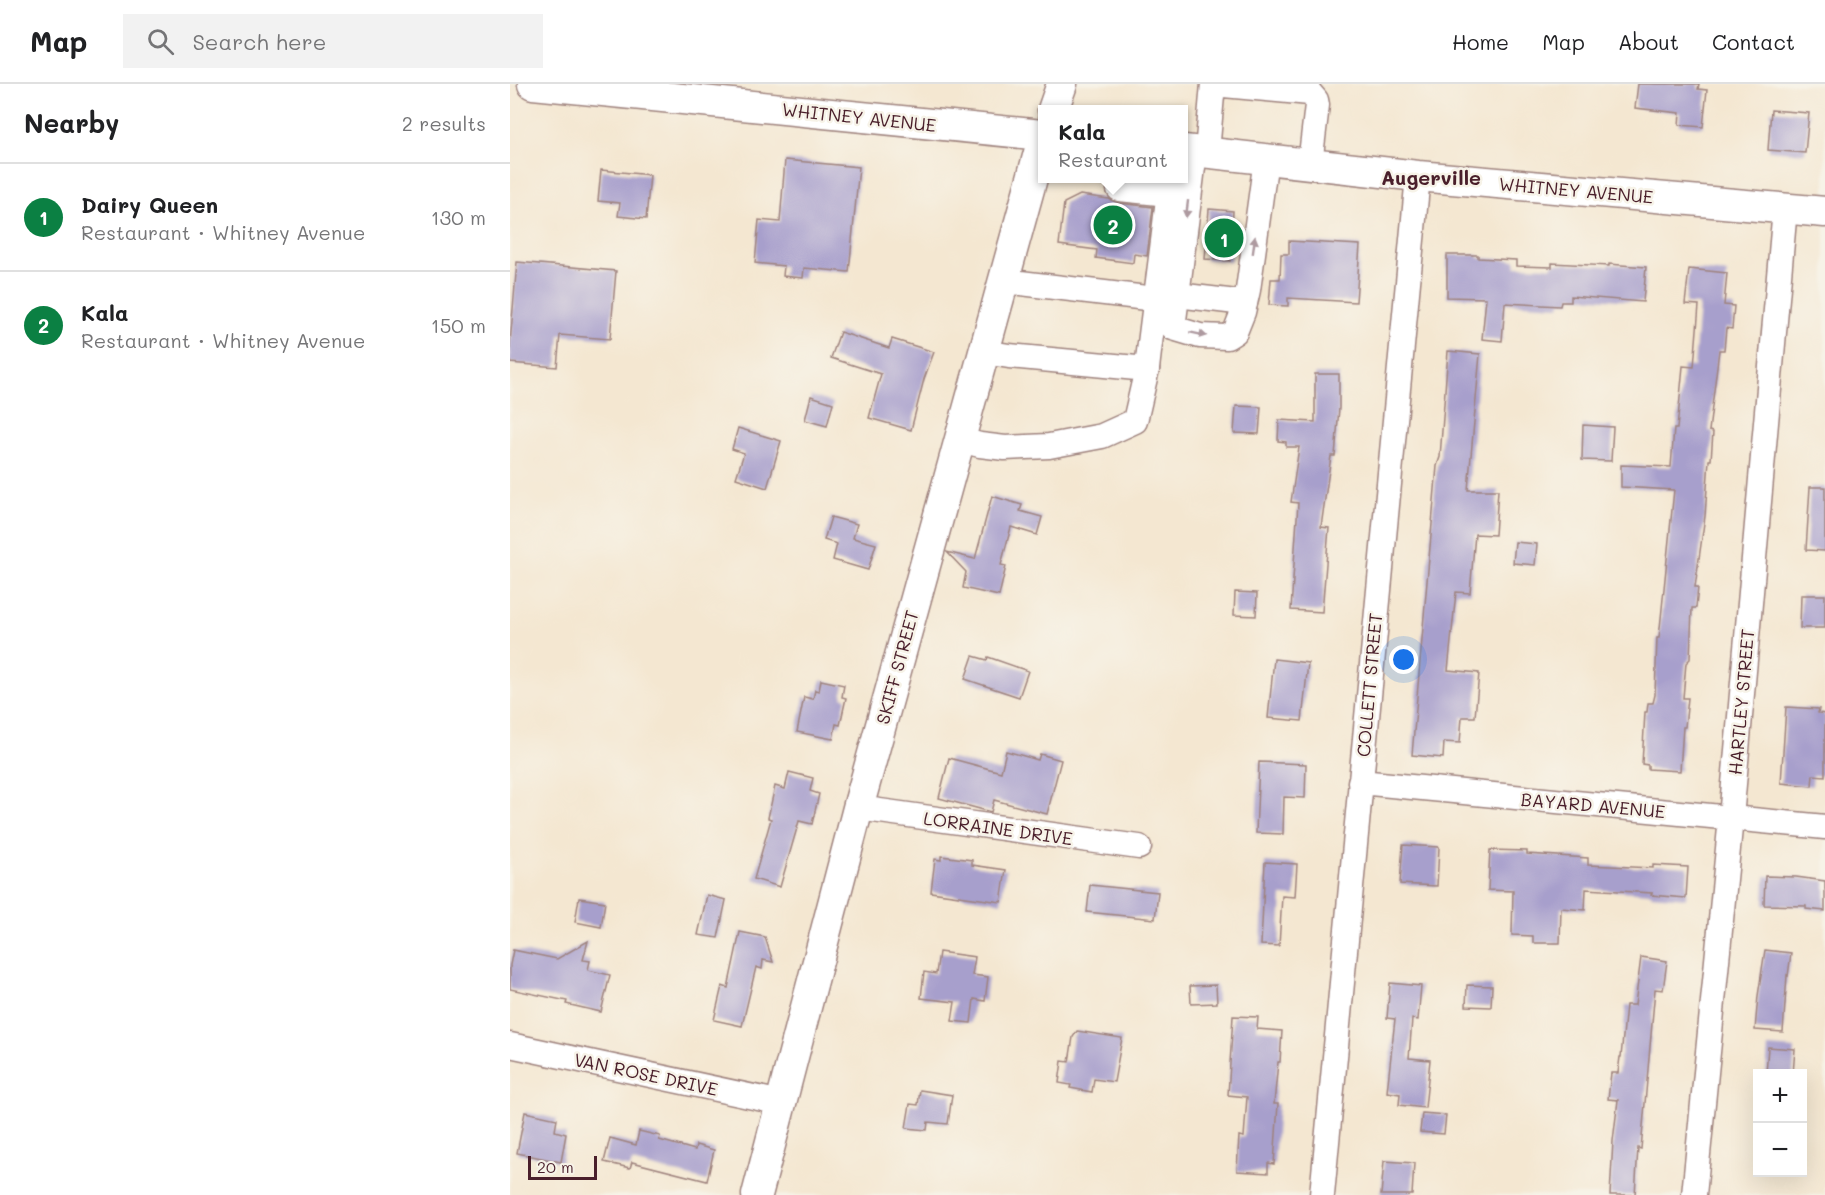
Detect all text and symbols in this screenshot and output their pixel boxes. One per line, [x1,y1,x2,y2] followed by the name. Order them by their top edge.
[123,14,543,68] search box
[30,23,87,59] text: Map
[144,25,177,58] icon: search
[192,27,326,56] text: Search here
[1452,28,1509,55] text: Home
[1542,28,1585,55] text: Map
[1618,28,1679,55] text: About
[1712,28,1795,55] text: Contact
[781,97,937,137] street label: WHITNEY AVENUE
[1038,105,1188,183] popup
[24,106,119,140] text: Nearby
[402,110,486,136] text: 2 results
[1058,117,1106,146] text: Kala
[1058,146,1168,172] text: Restaurant
[1381,164,1481,190] district label: Augerville
[1498,171,1654,209] street label: WHITNEY AVENUE
[81,190,218,219] text: Dairy Queen
[1183,200,1192,219] one-way arrow
[1094,202,1132,248] pin: 2
[39,204,48,230] text: 1
[431,204,486,230] text: 130 m
[1204,216,1244,260] pin: 1
[81,219,365,245] text: Restaurant · Whitney Avenue
[1249,236,1259,255] one-way arrow
[81,298,128,327] text: Kala
[38,312,49,338] text: 2
[431,312,486,338] text: 150 m
[81,327,365,353] text: Restaurant · Whitney Avenue
[1188,330,1207,339] one-way arrow
[870,607,924,727] street label: SKIFF STREET
[1351,612,1387,758] street label: COLLETT STREET
[1723,628,1759,776] street label: HARTLEY STREET
[1389,645,1418,674] your location
[1520,787,1666,823] street label: BAYARD AVENUE
[922,806,1074,850] street label: LORRAINE DRIVE
[572,1047,720,1101] street label: VAN ROSE DRIVE
[1753,1069,1807,1177] map controls
[1753,1069,1807,1123] button: +
[1753,1123,1807,1177] button: −
[528,1153,597,1180] scale bar
[537,1156,574,1177] text: 20 m

